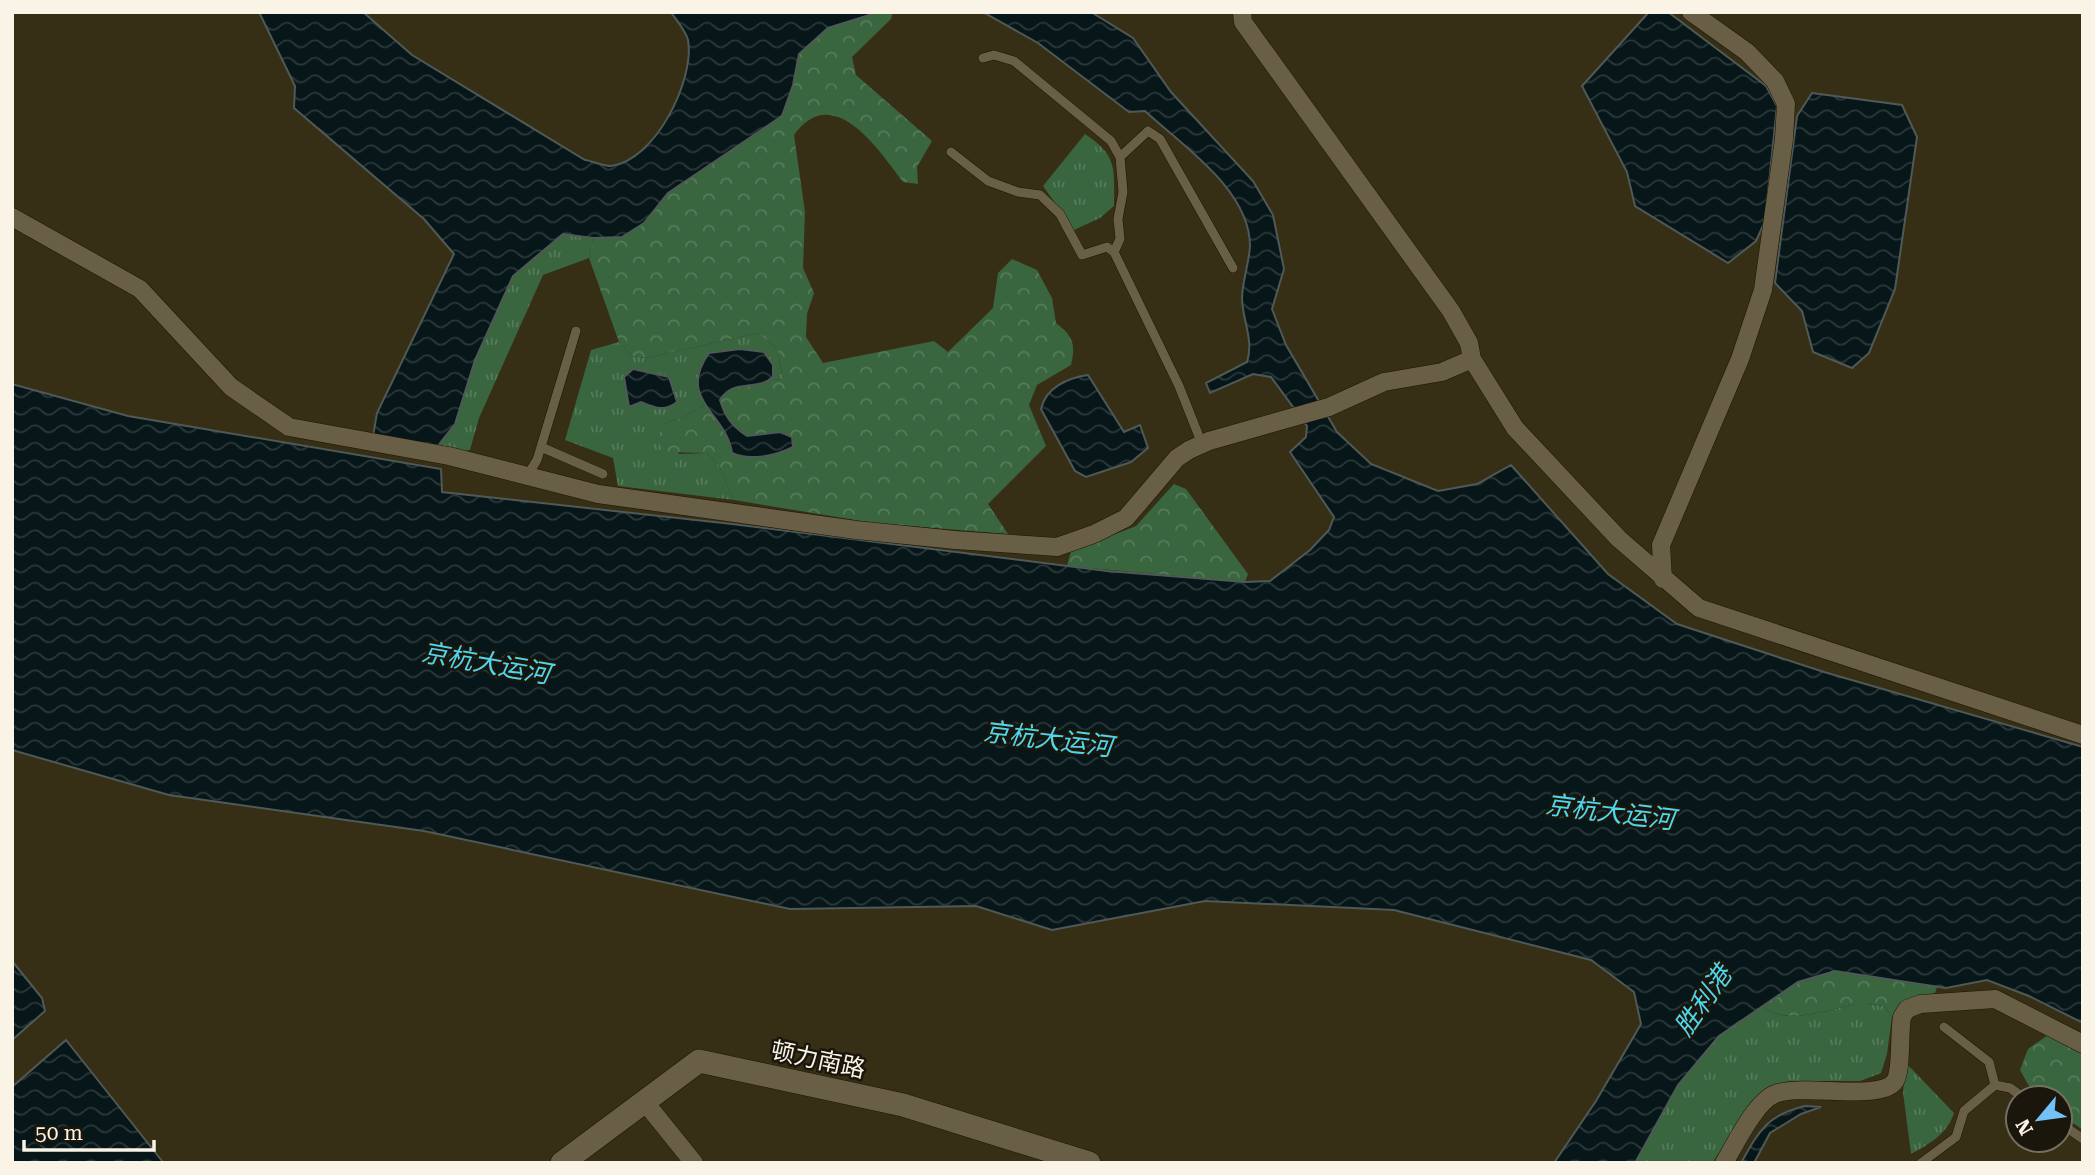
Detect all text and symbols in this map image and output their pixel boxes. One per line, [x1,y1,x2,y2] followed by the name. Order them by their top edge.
[419,637,558,690] water label: 京杭大运河
[982,716,1119,762] water label: 京杭大运河
[1544,789,1681,835] water label: 京杭大运河
[1668,957,1740,1042] water label: 胜利港
[768,1036,868,1084] street label: 顿力南路
[2004,1084,2074,1154] north arrow
[24,1108,154,1152] scale bar
[2011,1115,2038,1139] text: N
[35,1121,83,1145] text: 50 m

